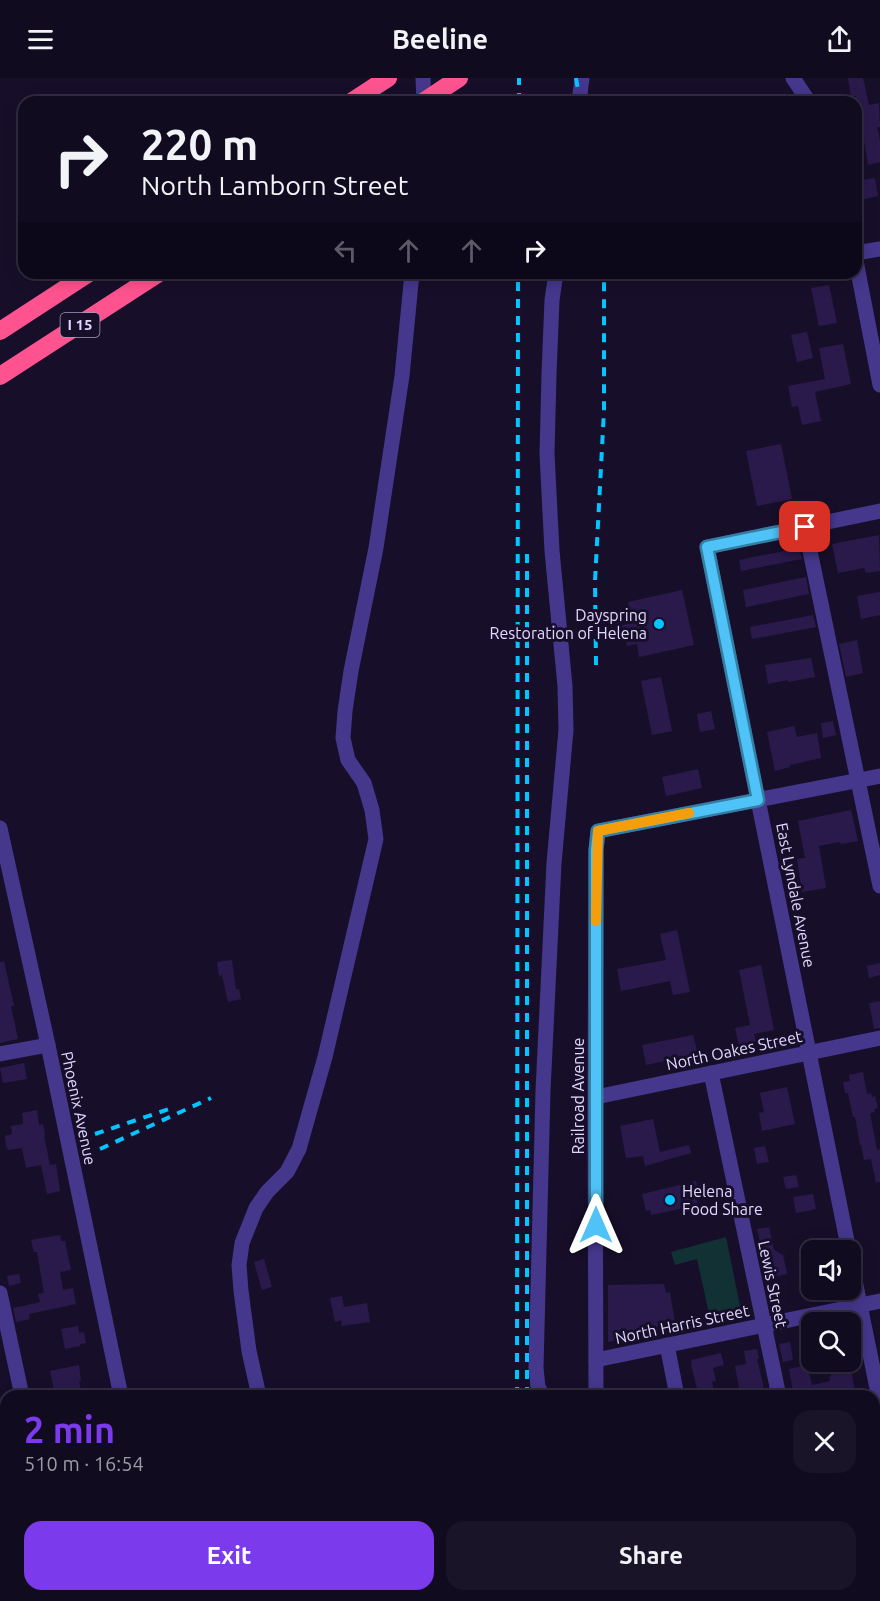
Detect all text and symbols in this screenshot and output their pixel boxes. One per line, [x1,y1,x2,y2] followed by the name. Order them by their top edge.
[24,23,57,56] icon: menu
[823,23,856,56] icon: share
[392,24,488,54] text: Beeline
[42,120,120,198] icon: right
[141,121,258,168] text: 220 m
[141,170,408,200] text: North Lamborn Street
[329,234,362,267] icon: left
[392,234,425,267] icon: ahead
[455,234,488,267] icon: ahead
[518,234,551,267] icon: right
[60,313,100,337] road number: I 15
[779,501,830,552] pin
[788,510,821,543] icon: arrive
[490,606,647,642] place label: Dayspring Restoration of Helena
[652,617,666,631] marker: Dayspring Restoration of Helena
[773,821,819,969] street label: East Lyndale Avenue
[664,1027,804,1073] street label: North Oakes Street
[569,1038,587,1154] street label: Railroad Avenue
[58,1050,100,1166] street label: Phoenix Avenue
[682,1182,763,1218] place label: Helena Food Share
[564,1193,628,1257] position arrow
[663,1193,677,1207] marker: Helena Food Share
[755,1239,791,1330] street label: Lewis Street
[801,1240,861,1372] map controls
[801,1240,861,1300] button: sound
[613,1301,751,1347] street label: North Harris Street
[801,1312,861,1372] button: search
[24,1409,115,1450] text: 2 min
[793,1410,856,1473] button: close
[24,1452,144,1475] text: 510 m · 16:54
[24,1521,434,1590] button: Exit
[446,1521,856,1590] button: Share

